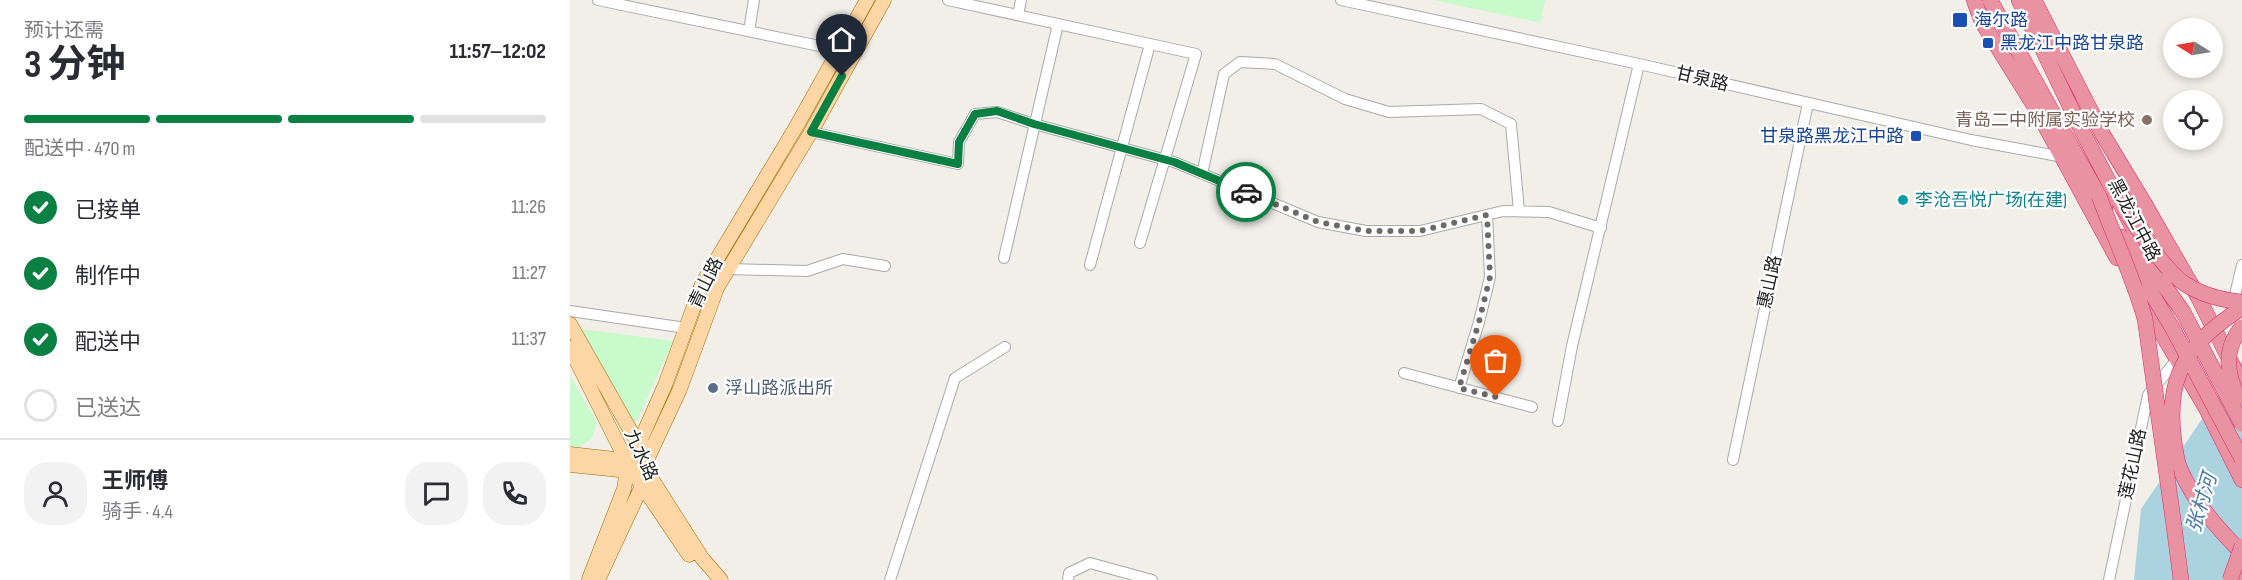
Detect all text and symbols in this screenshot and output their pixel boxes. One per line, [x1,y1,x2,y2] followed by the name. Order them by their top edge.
[1974,10,2028,31] place label: 海尔路
[1951,11,1969,29] marker: 海尔路
[816,14,867,76] pin
[2163,18,2223,78] north arrow
[2163,18,2223,150] map controls
[24,19,104,43] text: 预计还需
[825,23,858,56] icon: home
[2000,33,2144,54] place label: 黑龙江中路甘泉路
[1981,36,1995,50] marker: 黑龙江中路甘泉路
[450,38,546,65] text: 11:57–12:02
[24,42,126,89] text: 3 分钟
[1673,63,1731,95] street label: 甘泉路
[2163,90,2223,150] button: locate
[1955,110,2135,131] place label: 青岛二中附属实验学校
[2140,113,2154,127] marker: 青岛二中附属实验学校
[1760,126,1904,147] place label: 甘泉路黑龙江中路
[1909,129,1923,143] marker: 甘泉路黑龙江中路
[24,137,135,161] text: 配送中 · 470 m
[1216,162,1276,222] courier
[2104,175,2164,265] street label: 黑龙江中路
[1230,176,1263,209] icon: car
[1915,190,2067,211] place label: 李沧吾悦广场(在建)
[24,191,57,224] icon: check
[1896,193,1910,207] marker: 李沧吾悦广场(在建)
[511,195,546,219] text: 11:26
[75,197,141,224] text: 已接单
[1754,253,1786,311] street label: 惠山路
[685,254,727,312] street label: 青山路
[24,257,57,290] icon: check
[512,261,546,285] text: 11:27
[75,263,141,290] text: 制作中
[24,323,57,356] icon: check
[512,327,546,351] text: 11:37
[75,329,141,356] text: 配送中
[1470,335,1521,397] pin
[1479,344,1512,377] icon: bag
[725,378,833,399] place label: 浮山路派出所
[706,381,720,395] marker: 浮山路派出所
[75,395,141,422] text: 已送达
[620,426,662,484] street label: 九水路
[2115,427,2151,501] street label: 莲花山路
[24,462,87,525] button: person
[405,462,468,525] button: chat
[483,462,546,525] button: phone
[2182,467,2223,535] water label: 张村河
[102,468,168,495] text: 王师傅
[102,500,173,524] text: 骑手 · 4.4

